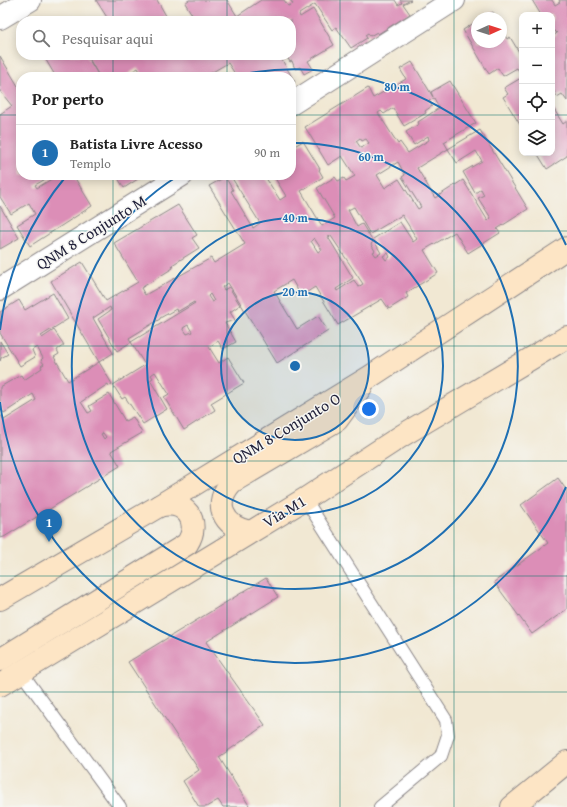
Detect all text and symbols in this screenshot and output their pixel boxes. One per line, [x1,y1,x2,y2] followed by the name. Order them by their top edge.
[471,12,507,48] north arrow
[519,12,555,156] map controls
[519,12,555,48] button: +
[16,16,296,60] search box
[30,27,52,49] icon: search
[62,28,153,49] text: Pesquisar aqui
[519,48,555,84] button: −
[384,78,410,95] text: 80 m
[519,84,555,120] button: locate
[32,86,104,111] text: Por perto
[519,120,555,156] button: layers
[70,133,203,154] text: Batista Livre Acesso
[42,143,48,162] text: 1
[254,143,280,162] text: 90 m
[358,148,384,165] text: 60 m
[70,154,111,173] text: Templo
[31,188,151,276] street label: QNM 8 Conjunto M
[282,209,308,226] text: 40 m
[282,283,308,300] text: 20 m
[288,359,302,373] centre of rings
[227,386,345,470] street label: QNM 8 Conjunto O
[359,399,379,419] your location
[258,489,310,533] street label: Via M1
[36,509,62,542] pin: 1

